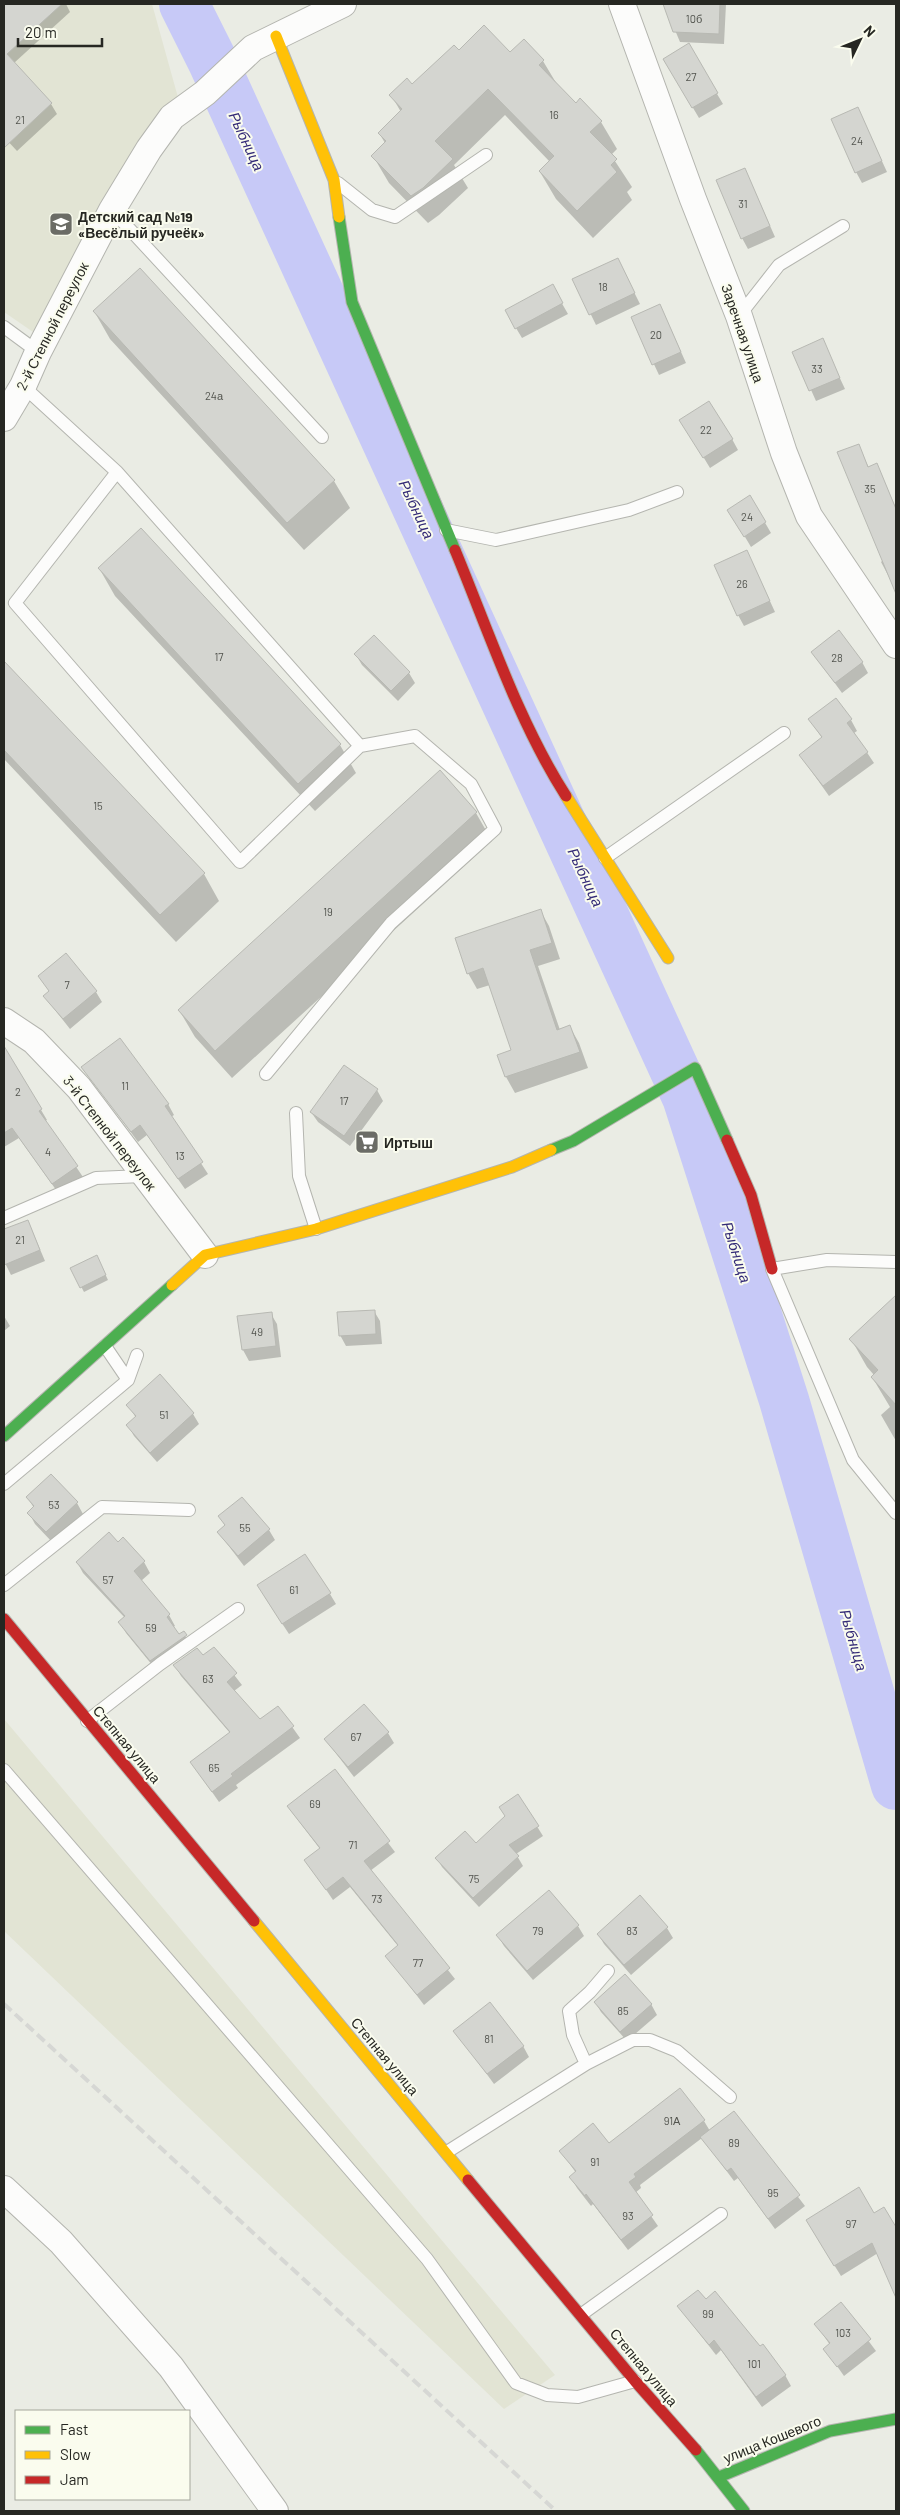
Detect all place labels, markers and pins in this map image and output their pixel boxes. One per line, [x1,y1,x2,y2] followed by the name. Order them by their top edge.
[78,208,205,241] place label: Детский сад №19 «Весёлый ручеёк»
[48,211,74,237] school or university icon: Детский сад №19 «Весёлый ручеёк»
[354,1129,380,1155] supermarket icon: Иртыш
[384,1134,433,1151] place label: Иртыш

